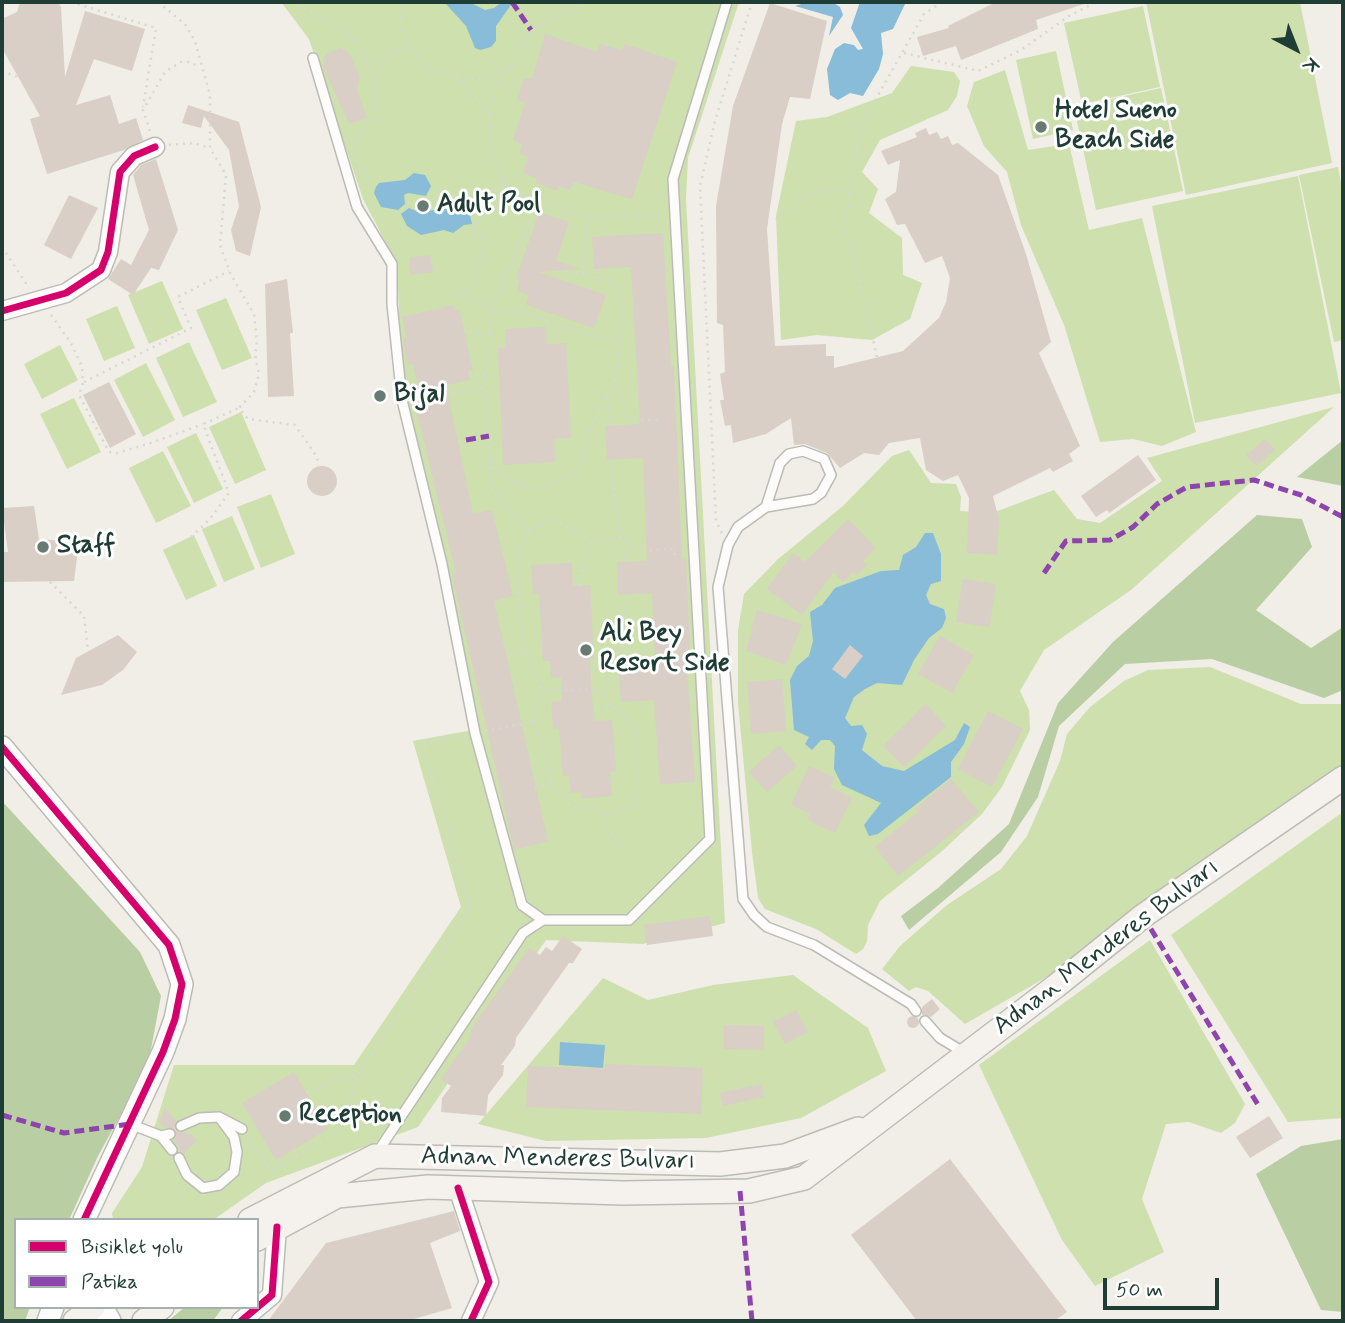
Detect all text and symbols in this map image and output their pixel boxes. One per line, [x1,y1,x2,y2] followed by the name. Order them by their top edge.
[1261,14,1331,84] north arrow
[1297,51,1324,79] text: K
[1055,96,1177,158] place label: Hotel Sueno Beach Side
[1033,119,1049,135] marker: Hotel Sueno Beach Side
[437,190,540,222] place label: Adult Pool
[415,198,431,214] marker: Adult Pool
[394,380,444,412] place label: Bijal
[372,388,388,404] marker: Bijal
[57,531,115,563] place label: Staff
[35,539,51,555] marker: Staff
[600,619,730,680] place label: Ali Bey Resort Side
[578,642,594,658] marker: Ali Bey Resort Side
[988,853,1226,1043] street label: Adnan Menderes Bulvarı
[299,1100,402,1132] place label: Reception
[277,1108,293,1124] marker: Reception
[420,1142,696,1178] street label: Adnan Menderes Bulvarı
[14,1218,259,1309] legend
[81,1233,183,1261] text: Bisiklet yolu
[1107,1264,1222,1308] scale bar
[81,1268,138,1296] text: Patika
[1116,1276,1163,1304] text: 50 m

